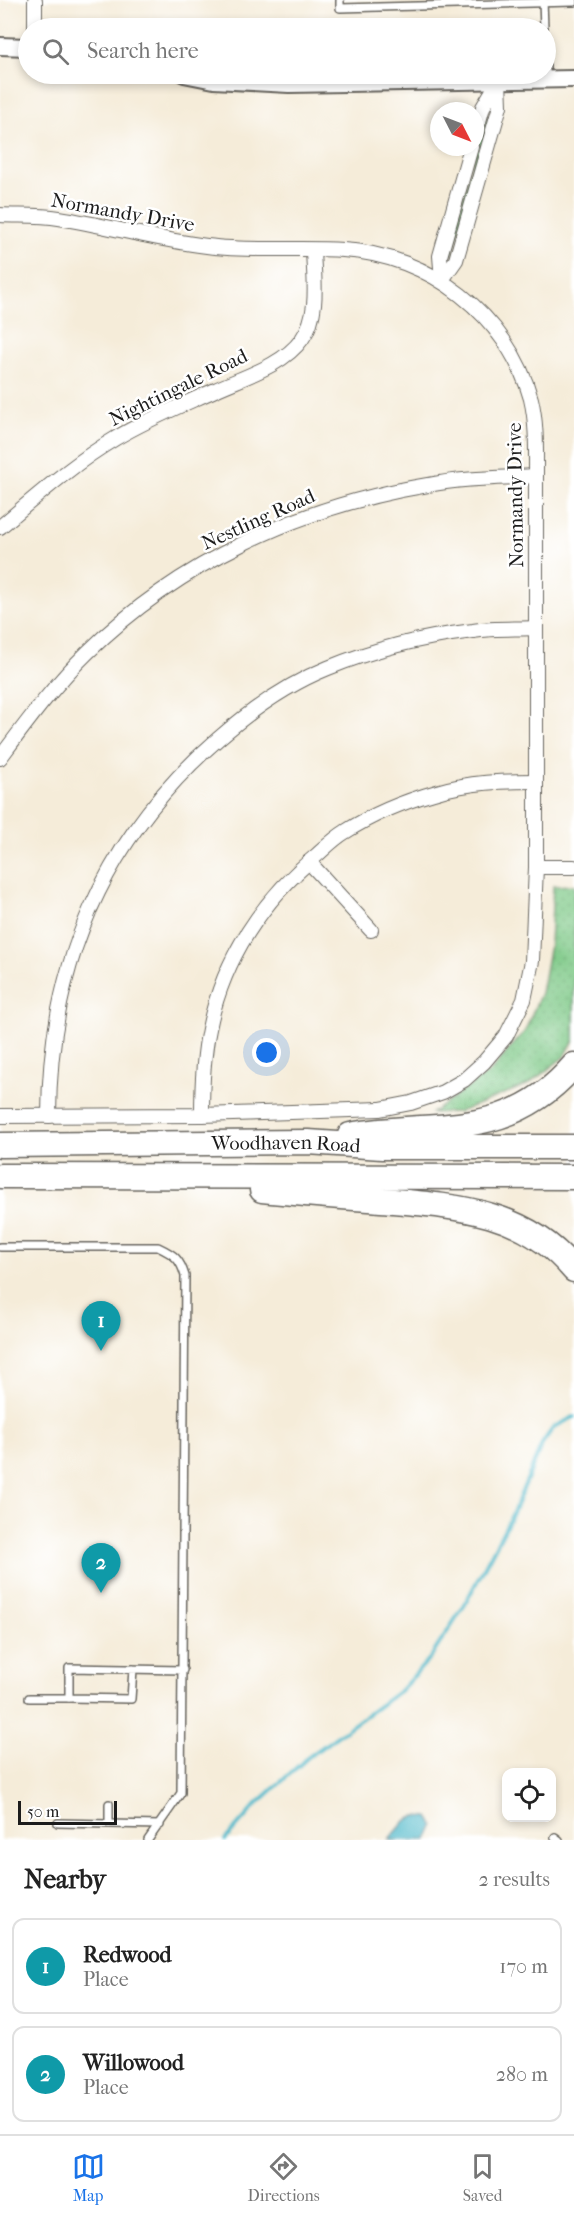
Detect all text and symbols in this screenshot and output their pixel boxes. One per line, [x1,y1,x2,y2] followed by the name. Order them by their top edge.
[18,18,556,84] search box
[39,35,72,68] icon: search
[87,38,199,64] text: Search here
[430,102,484,156] north arrow
[49,189,196,236] street label: Normandy Drive
[105,343,252,431] street label: Nightingale Road
[503,422,528,568] street label: Normandy Drive
[198,484,320,555] street label: Nestling Road
[252,1038,281,1067] your location
[210,1131,363,1158] street label: Woodhaven Road
[82,1302,120,1351] pin: 1
[82,1544,120,1593] pin: 2
[502,1768,556,1822] map controls
[502,1768,556,1822] button: locate
[18,1798,117,1826] scale bar
[27,1802,59,1821] text: 50 m
[24,1864,106,1895] text: Nearby
[479,1868,550,1891] text: 2 results
[83,1942,172,1968] text: Redwood
[42,1955,49,1978] text: 1
[499,1955,548,1978] text: 170 m
[83,1968,129,1991] text: Place
[83,2050,184,2076] text: Willowood
[40,2063,51,2086] text: 2
[496,2063,548,2086] text: 280 m
[83,2076,129,2099] text: Place
[72,2150,105,2205] tab: Map
[248,2150,320,2205] tab: Directions
[463,2150,502,2205] tab: Saved

